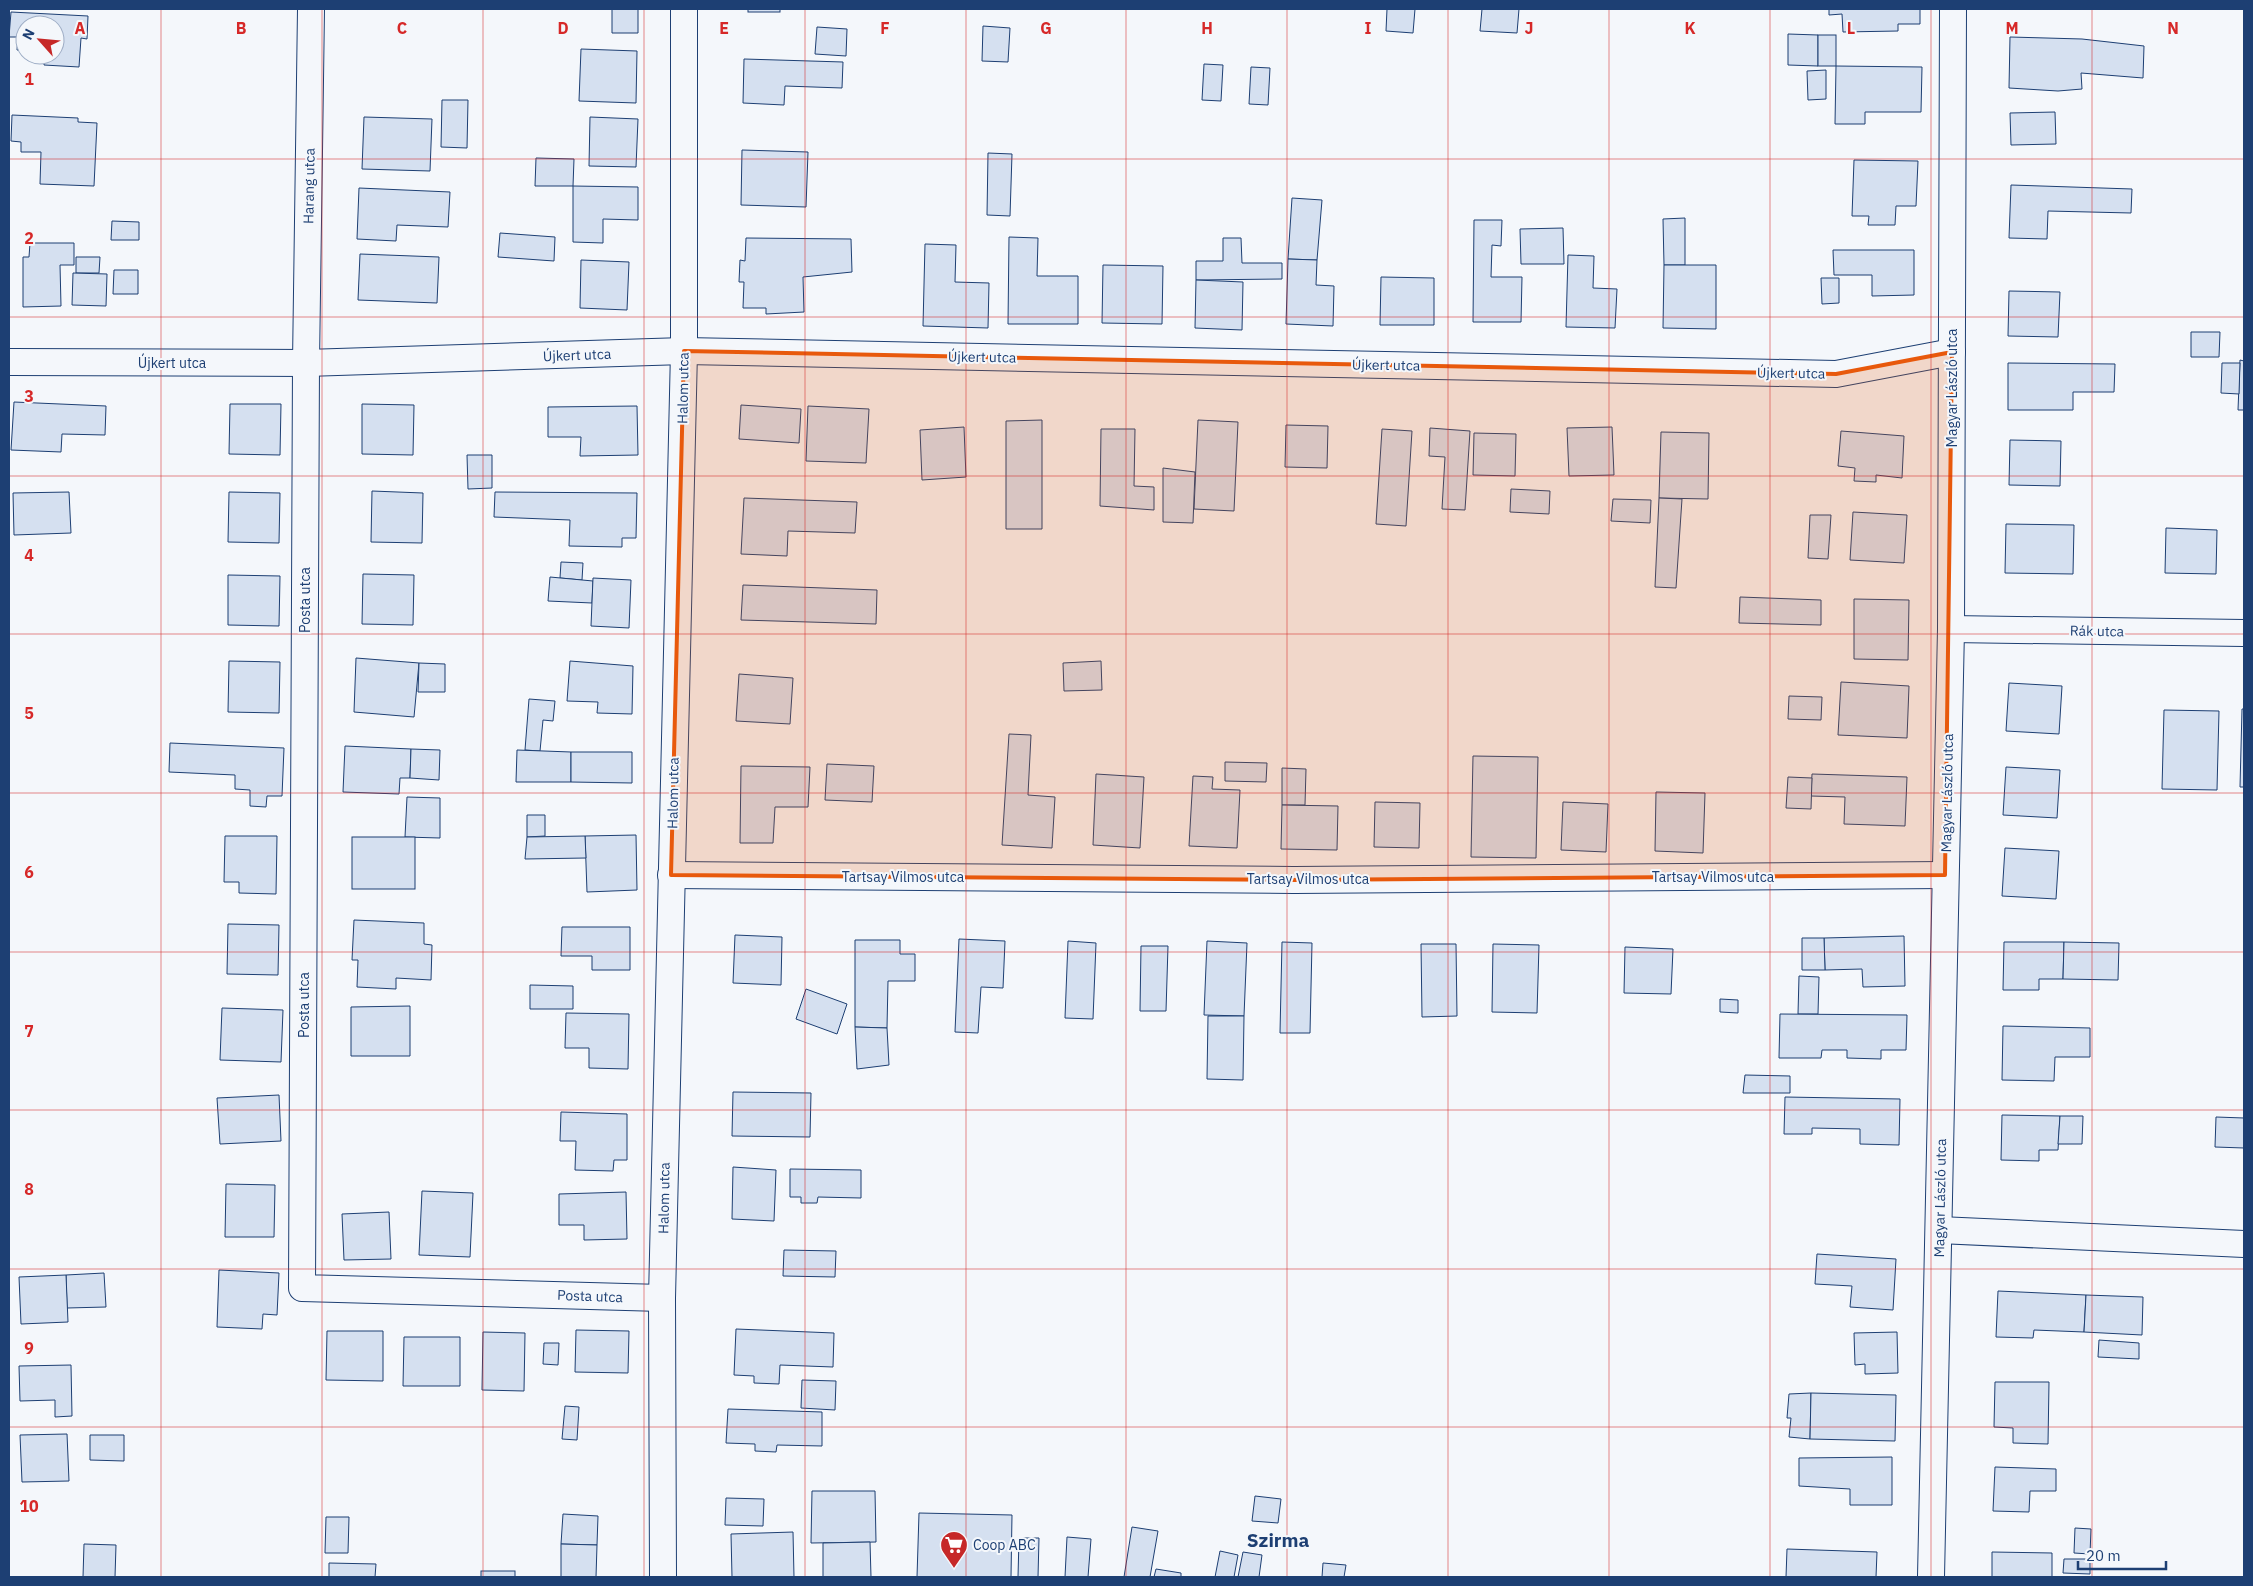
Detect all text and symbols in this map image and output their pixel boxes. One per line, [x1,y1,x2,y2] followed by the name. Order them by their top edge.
[15,15,65,65] north arrow
[75,18,86,38] text: A
[236,18,247,38] text: B
[397,18,407,38] text: C
[557,18,569,38] text: D
[719,18,729,38] text: E
[880,18,890,38] text: F
[1040,18,1052,38] text: G
[1201,18,1213,38] text: H
[1365,18,1372,38] text: I
[1525,18,1533,38] text: J
[1684,18,1696,38] text: K
[1847,18,1855,38] text: L
[2005,18,2019,38] text: M
[2167,18,2179,38] text: N
[18,25,39,43] text: N
[24,69,34,89] text: 1
[299,147,319,224] street label: Harang utca
[24,228,34,248] text: 2
[1943,328,1961,447] street label: Magyar László utca
[542,344,612,365] street label: Újkert utca
[948,346,1017,367] street label: Újkert utca
[673,351,693,424] street label: Halom utca
[138,353,207,372] street label: Újkert utca
[1352,354,1421,375] street label: Újkert utca
[1757,362,1826,383] street label: Újkert utca
[24,386,34,406] text: 3
[24,545,34,565] text: 4
[296,567,314,633] street label: Posta utca
[2070,622,2125,640] street label: Rák utca
[24,703,34,723] text: 5
[1937,733,1957,853] street label: Magyar László utca
[663,756,683,829] street label: Halom utca
[24,862,34,882] text: 6
[842,868,965,886] street label: Tartsay Vilmos utca
[1652,868,1775,886] street label: Tartsay Vilmos utca
[1247,870,1370,888] street label: Tartsay Vilmos utca
[295,972,313,1038] street label: Posta utca
[24,1021,34,1041] text: 7
[1930,1138,1950,1258] street label: Magyar László utca
[654,1161,674,1234] street label: Halom utca
[24,1179,34,1199] text: 8
[557,1286,624,1306] street label: Posta utca
[24,1338,34,1358] text: 9
[19,1496,39,1516] text: 10
[1247,1528,1309,1552] district label: Szirma
[939,1530,969,1569] supermarket icon: Coop ABC
[973,1536,1036,1554] place label: Coop ABC
[2078,1538,2166,1570] scale bar
[2086,1546,2121,1565] text: 20 m

